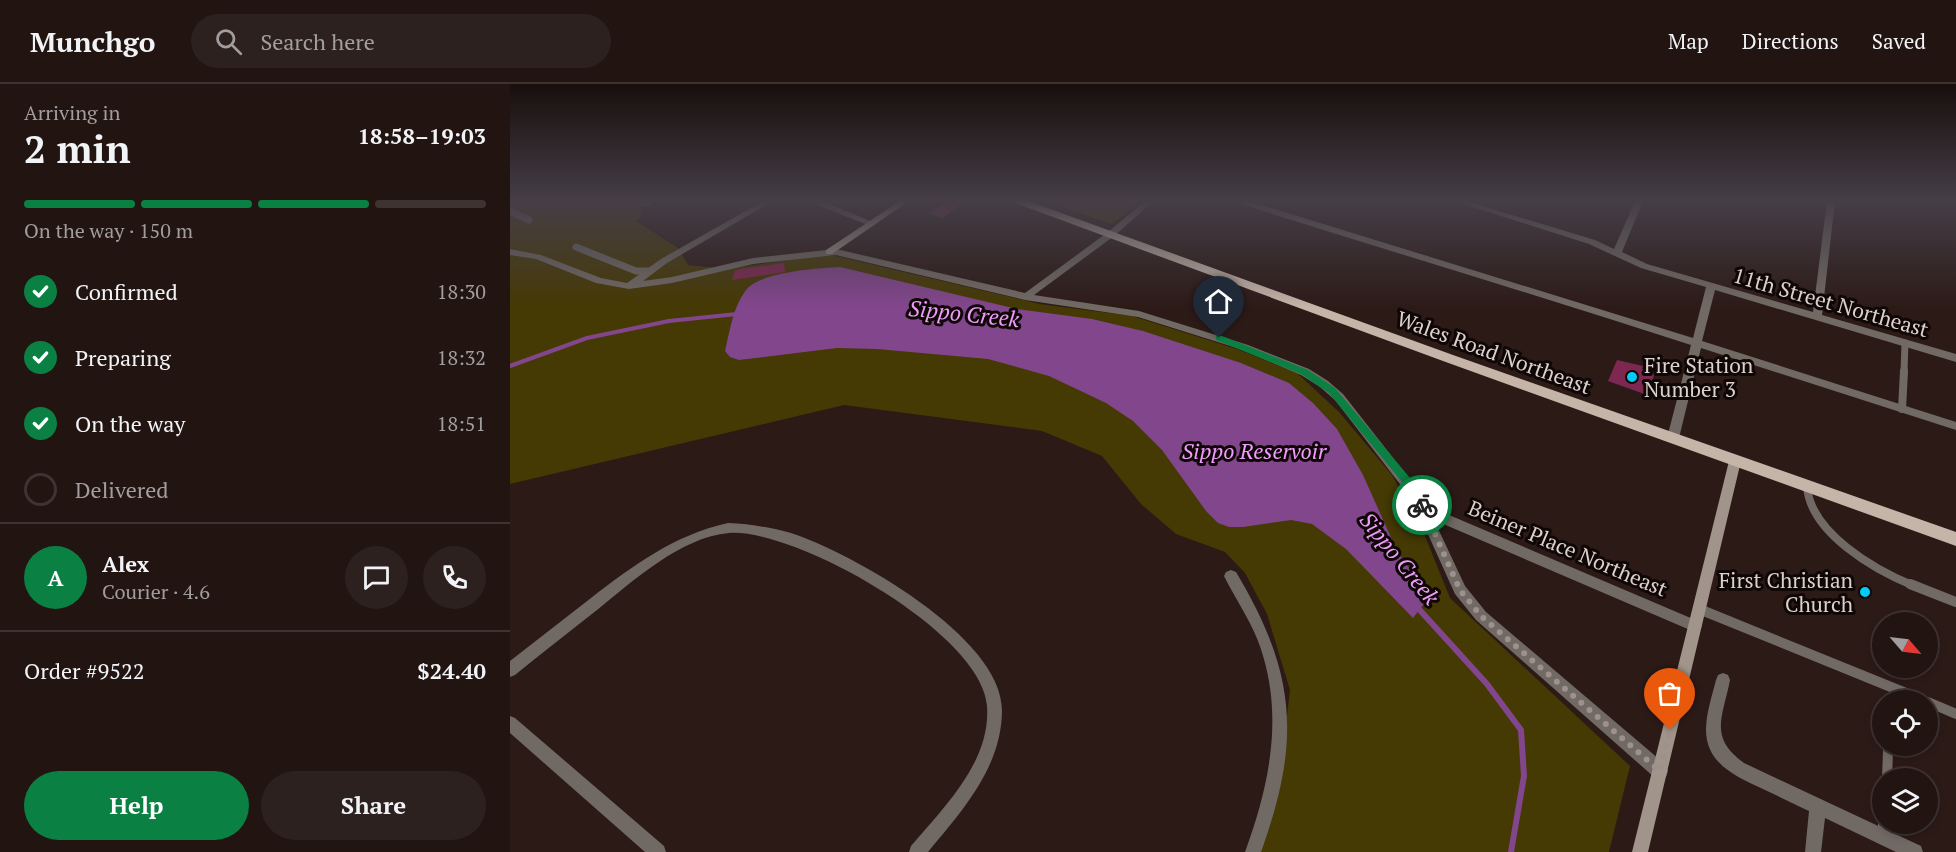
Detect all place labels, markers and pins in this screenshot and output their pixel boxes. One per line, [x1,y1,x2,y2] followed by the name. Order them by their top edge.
[1193,276,1244,338] pin
[1644,351,1754,403] place label: Fire Station Number 3
[1625,370,1639,384] marker: Fire Station Number 3
[1719,566,1854,618] place label: First Christian Church
[1858,585,1872,599] marker: First Christian Church
[1644,668,1695,730] pin

